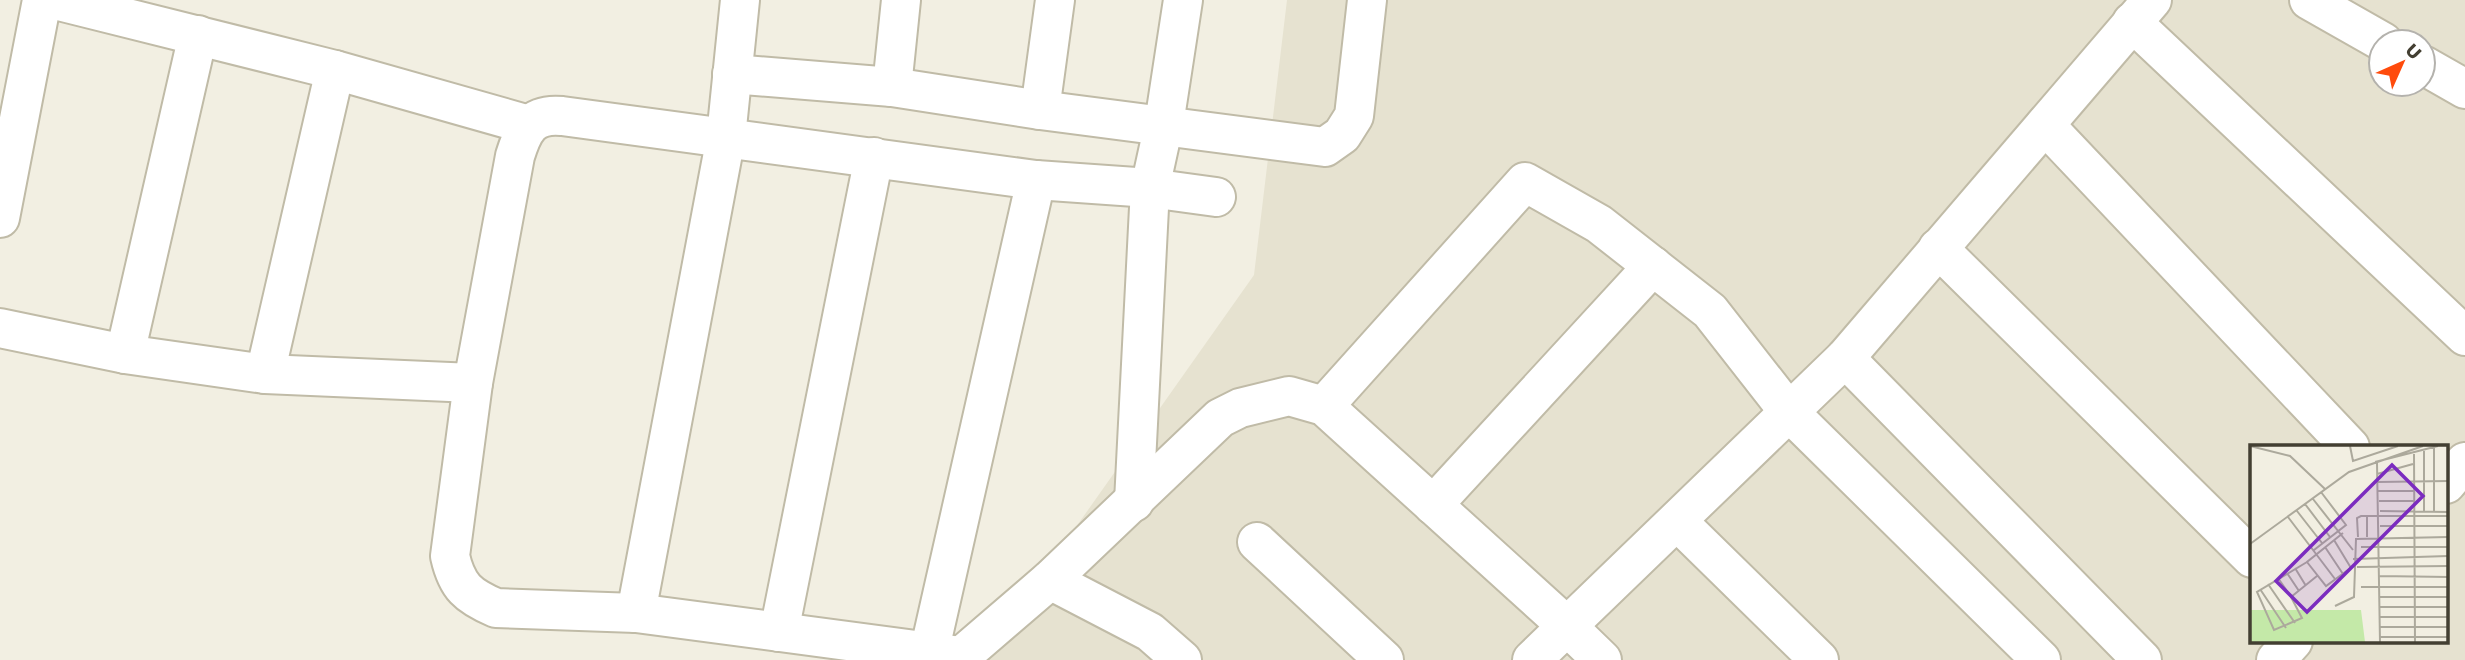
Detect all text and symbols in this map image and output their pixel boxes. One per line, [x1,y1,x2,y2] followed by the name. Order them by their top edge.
[2367,28,2437,98] north arrow
[2401,38,2427,64] text: U
[2250,445,2448,642] inset map

